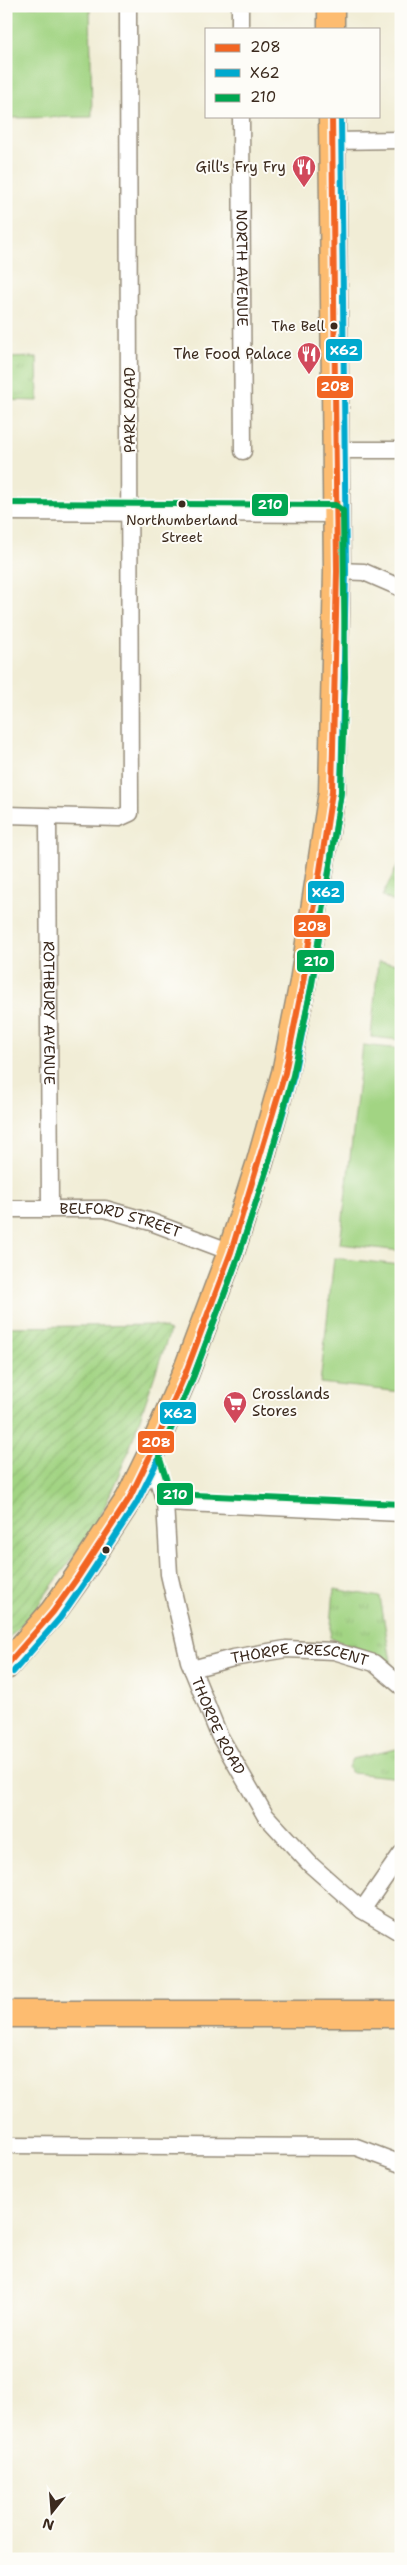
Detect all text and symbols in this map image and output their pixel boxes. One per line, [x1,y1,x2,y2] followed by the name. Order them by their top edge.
[205,28,380,118] legend
[250,37,281,57] text: 208
[250,63,280,83] text: X62
[250,87,276,107] text: 210
[291,154,317,188] restaurant icon: Gill's Fry Fry
[196,157,286,177] place label: Gill's Fry Fry
[232,209,252,327] street label: NORTH AVENUE
[271,317,326,335] place label: The Bell
[329,321,339,331] marker: The Bell
[325,338,363,362] line badge: X62
[296,341,322,375] restaurant icon: The Food Palace
[330,341,358,359] text: X62
[173,344,292,364] place label: The Food Palace
[120,367,140,453] street label: PARK ROAD
[316,375,354,399] line badge: 208
[320,377,350,395] text: 208
[251,493,289,517] line badge: 210
[258,495,283,513] text: 210
[177,499,187,509] marker: Northumberland Street
[126,511,238,546] place label: Northumberland Street
[307,880,345,904] line badge: X62
[312,883,340,901] text: X62
[293,914,331,938] line badge: 208
[297,917,327,935] text: 208
[39,941,59,1085] street label: ROTHBURY AVENUE
[296,949,335,973] line badge: 210
[304,952,329,970] text: 210
[60,1199,184,1242] street label: BELFORD STREET
[252,1384,330,1421] place label: Crosslands Stores
[222,1390,248,1424] supermarket icon: Crosslands Stores
[159,1401,197,1425] line badge: X62
[164,1404,192,1422] text: X62
[137,1430,175,1454] line badge: 208
[141,1433,171,1451] text: 208
[156,1482,194,1506] line badge: 210
[163,1485,188,1503] text: 210
[101,1545,111,1555] unlabelled marker
[229,1639,371,1671] street label: THORPE CRESCENT
[187,1674,250,1778] street label: THORPE ROAD
[28,2488,78,2538] north arrow
[40,2514,56,2535] text: N

